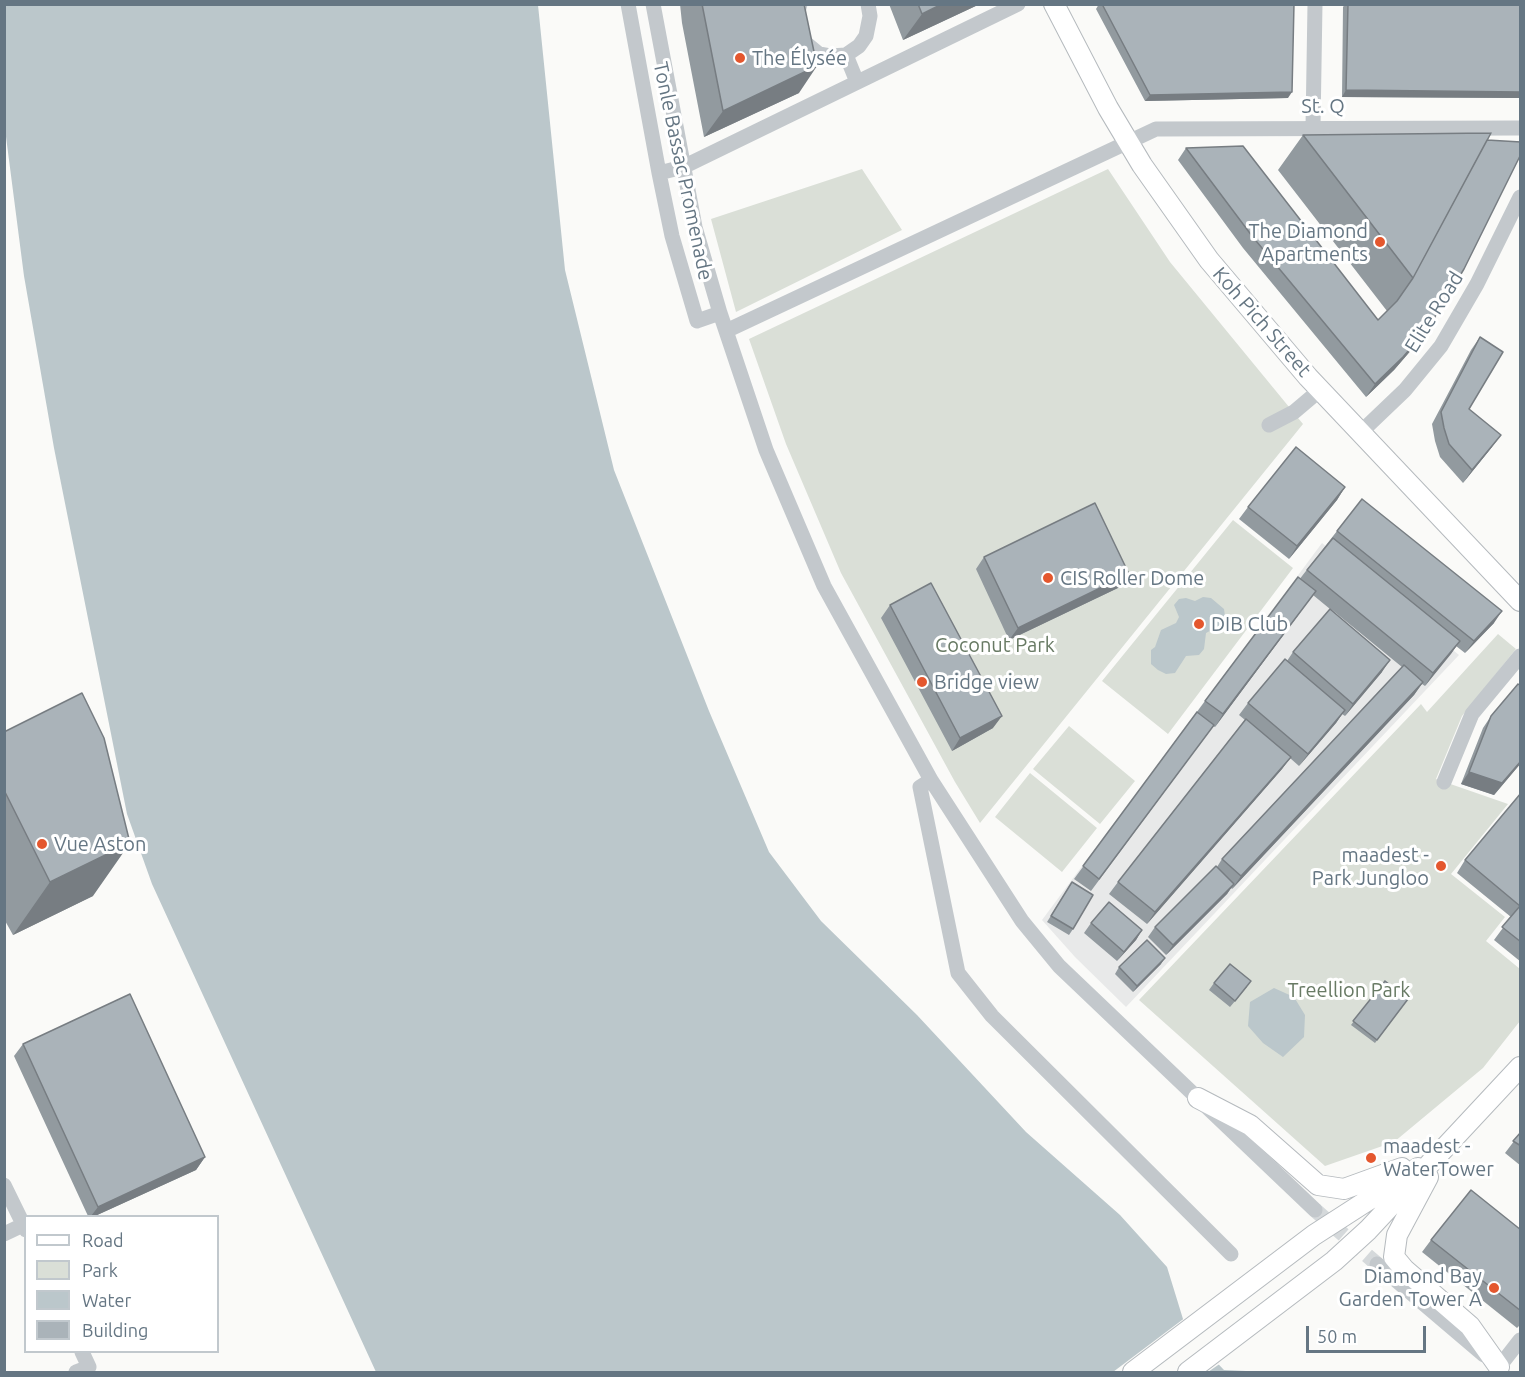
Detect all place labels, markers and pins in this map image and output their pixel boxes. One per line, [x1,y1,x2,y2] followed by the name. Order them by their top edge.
[752,46,847,70] place label: The Élysée
[733,51,747,65] marker: The Élysée
[1249,219,1368,266] place label: The Diamond Apartments
[1373,235,1387,249] marker: The Diamond Apartments
[1060,566,1204,590] place label: CIS Roller Dome
[1041,571,1055,585] marker: CIS Roller Dome
[1211,612,1288,636] place label: DIB Club
[1192,617,1206,631] marker: DIB Club
[934,670,1039,694] place label: Bridge view
[915,675,929,689] marker: Bridge view
[54,832,146,856] place label: Vue Aston
[35,837,49,851] marker: Vue Aston
[1312,843,1429,890] place label: maadest - Park Jungloo
[1434,859,1448,873] marker: maadest - Park Jungloo
[1383,1134,1494,1181] place label: maadest - WaterTower
[1364,1151,1378,1165] marker: maadest - WaterTower
[1339,1264,1482,1311] place label: Diamond Bay Garden Tower A
[1487,1281,1501,1295] marker: Diamond Bay Garden Tower A

